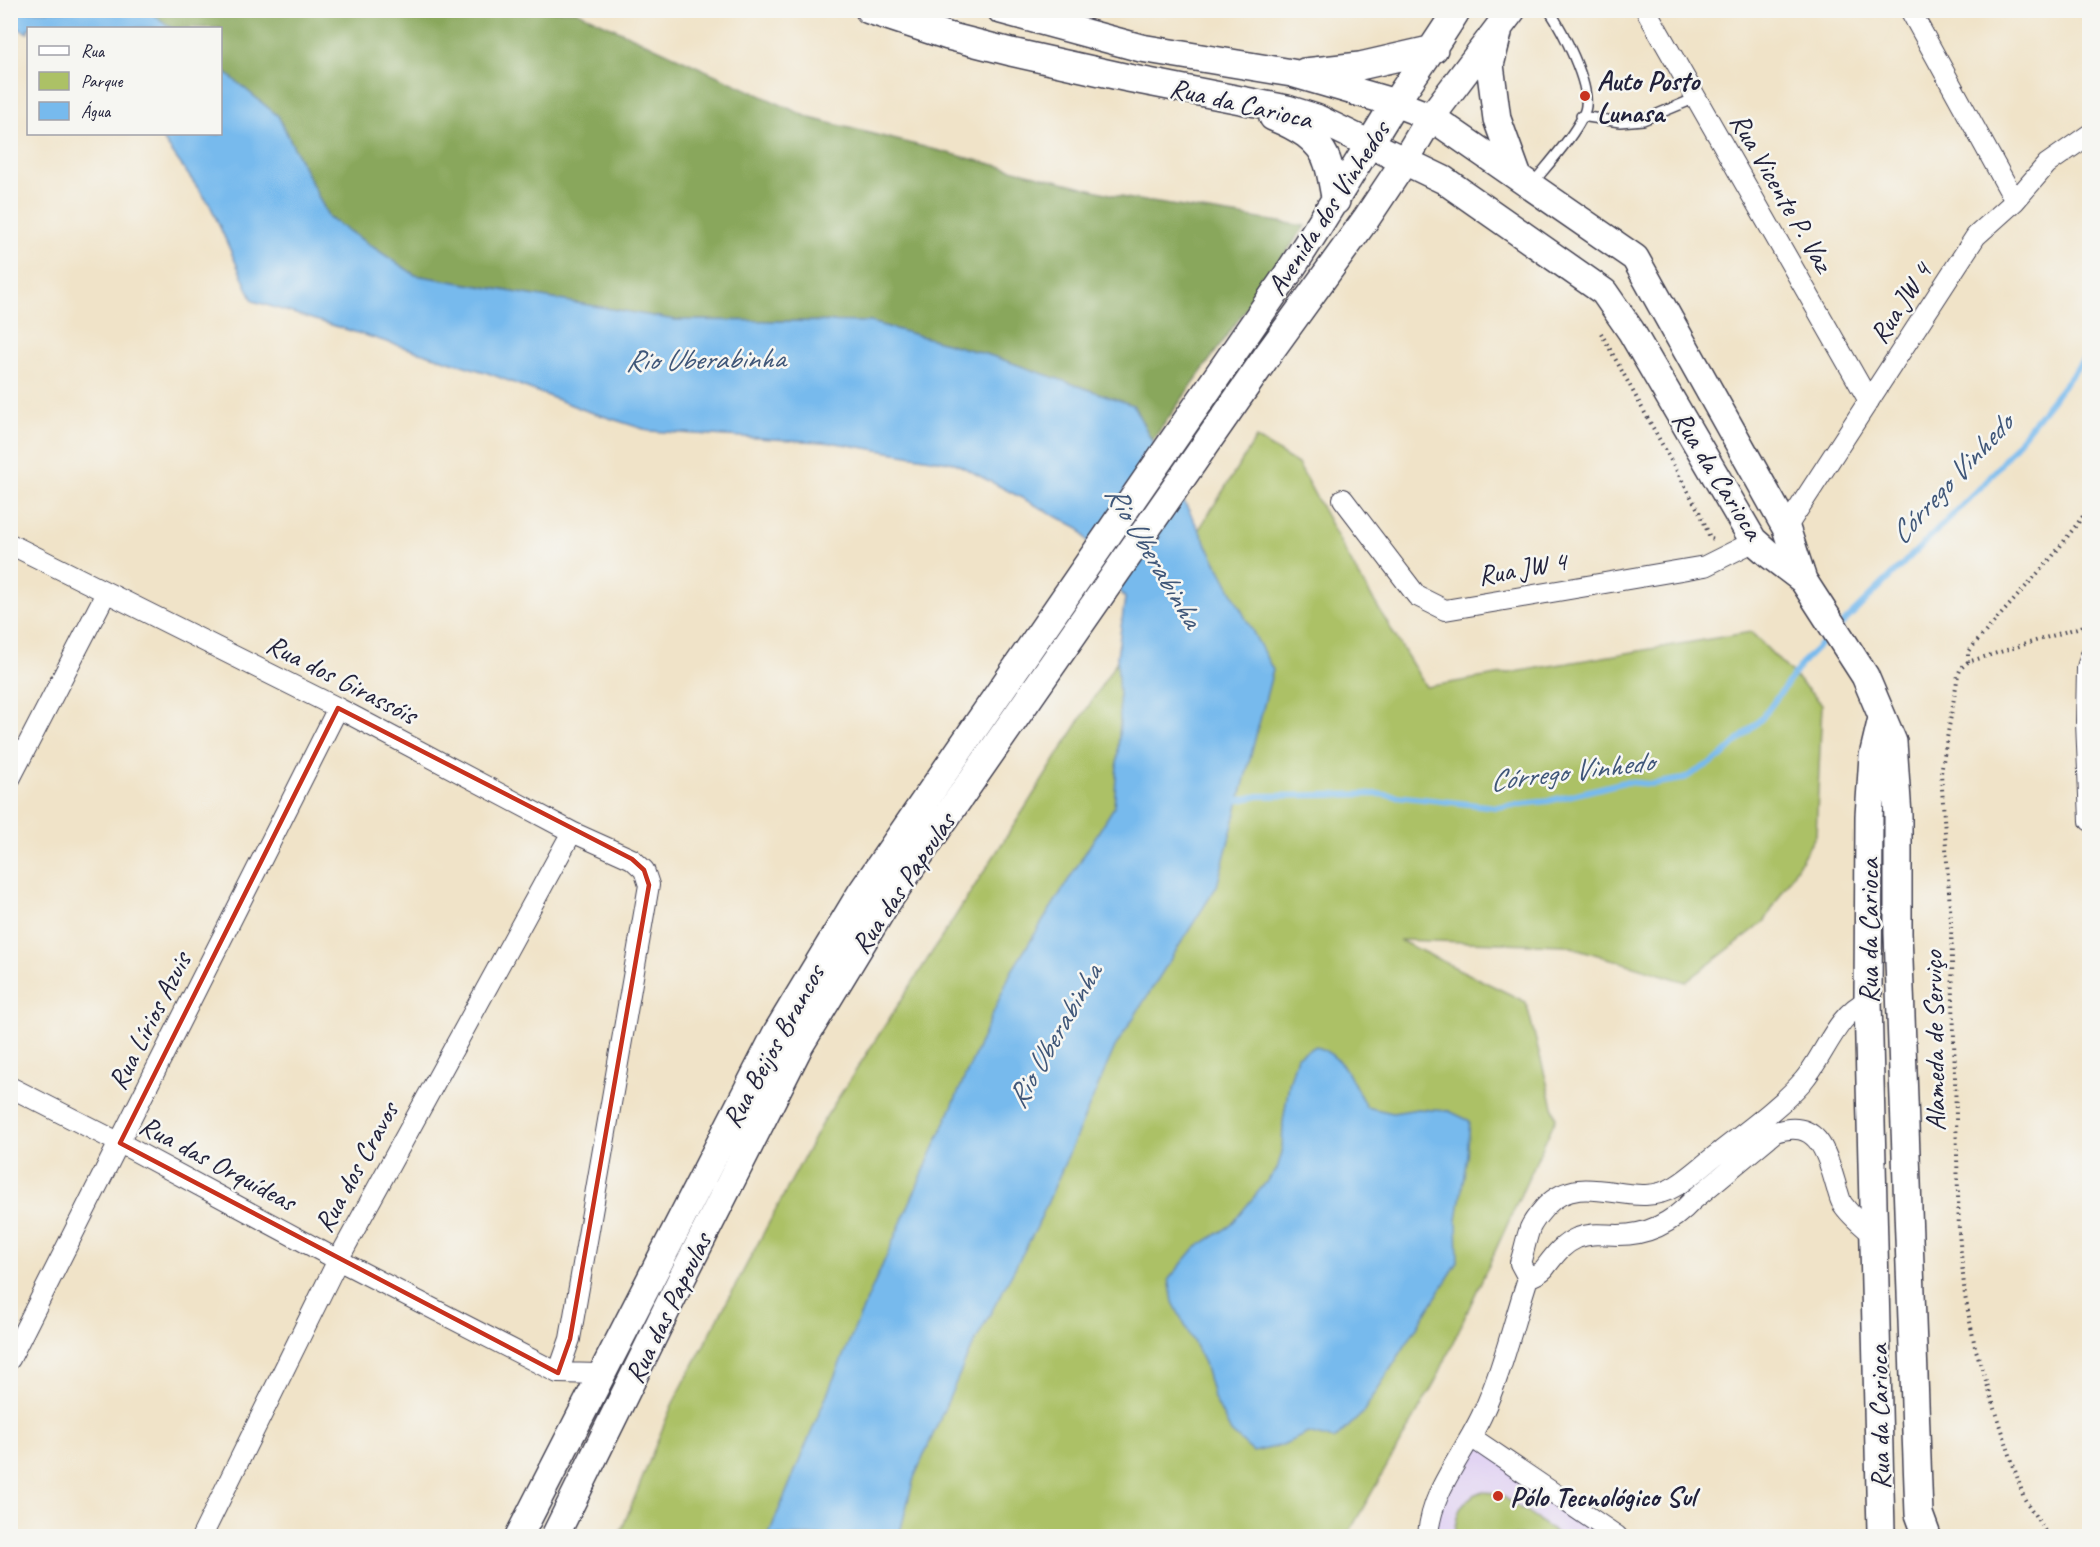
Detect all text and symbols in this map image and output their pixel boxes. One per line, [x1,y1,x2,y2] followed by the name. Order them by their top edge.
[27,27,222,135] legend
[81,40,106,62] text: Rua
[1597,63,1701,130] place label: Auto Posto Lunasa
[81,70,123,92] text: Parque
[1166,70,1317,137] street label: Rua da Carioca
[1578,89,1592,103] marker: Auto Posto Lunasa
[81,100,112,122] text: Água
[1723,107,1843,280] street label: Rua Vicente P. Vaz
[1259,112,1399,302] street label: Avenida dos Vinhedos
[1861,254,1940,350] street label: Rua JW 4
[625,339,789,379] water label: Rio Uberabinha
[1881,402,2025,552] water label: Córrego Vinhedo
[1665,404,1772,547] street label: Rua da Carioca
[1097,478,1213,637] water label: Rio Uberabinha
[1475,543,1571,593] street label: Rua JW 4
[261,626,425,733] street label: Rua dos Girassóis
[1487,741,1660,800] water label: Córrego Vinhedo
[843,804,964,960] street label: Rua das Papoulas
[1851,857,1886,1004] street label: Rua da Carioca
[99,944,200,1096] street label: Rua Lírios Azuis
[1915,948,1953,1132] street label: Alameda de Serviço
[998,954,1112,1115] water label: Rio Uberabinha
[714,956,833,1134] street label: Rua Beijos Brancos
[306,1094,407,1238] street label: Rua dos Cravos
[134,1107,304,1220] street label: Rua das Orquídeas
[617,1225,720,1389] street label: Rua das Papoulas
[1860,1342,1898,1490] street label: Rua da Carioca
[1510,1479,1700,1514] place label: Pólo Tecnológico Sul
[1491,1489,1505,1503] marker: Pólo Tecnológico Sul

